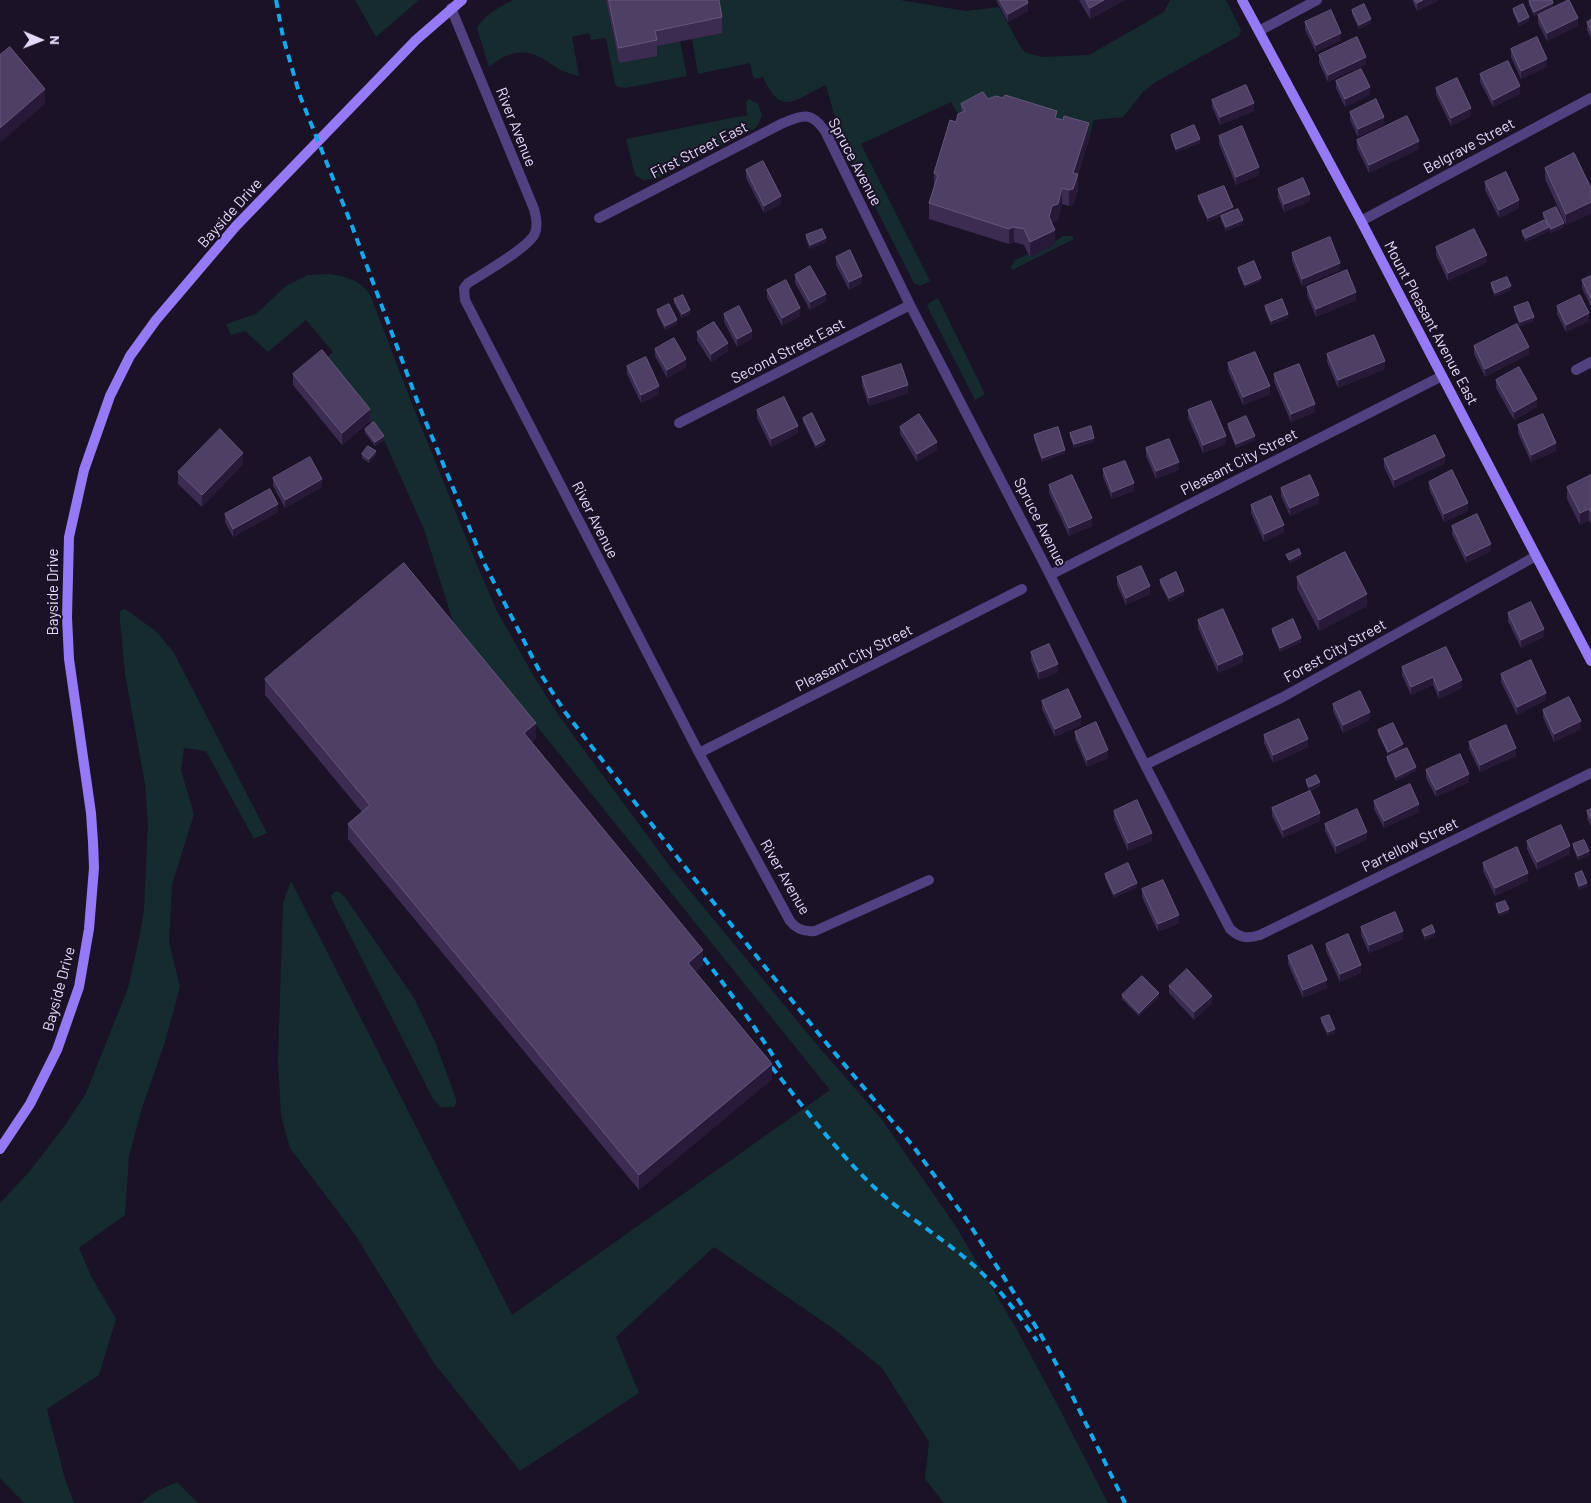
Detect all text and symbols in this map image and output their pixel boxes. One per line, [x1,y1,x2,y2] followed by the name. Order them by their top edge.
[15,15,65,65] north arrow
[47,35,64,45] text: N
[492,85,540,169] street label: River Avenue
[1420,114,1518,178] street label: Belgrave Street
[824,115,886,209] street label: Spruce Avenue
[647,118,751,182] street label: First Street East
[194,175,266,251] street label: Bayside Drive
[1380,238,1482,408] street label: Mount Pleasant Avenue East
[728,315,848,387] street label: Second Street East
[1178,425,1300,499] street label: Pleasant City Street
[1010,475,1070,569] street label: Spruce Avenue
[568,478,622,562] street label: River Avenue
[44,549,62,635] street label: Bayside Drive
[1281,615,1389,687] street label: Forest City Street
[793,621,915,695] street label: Pleasant City Street
[1359,814,1461,876] street label: Partellow Street
[756,836,814,918] street label: River Avenue
[39,945,79,1033] street label: Bayside Drive

